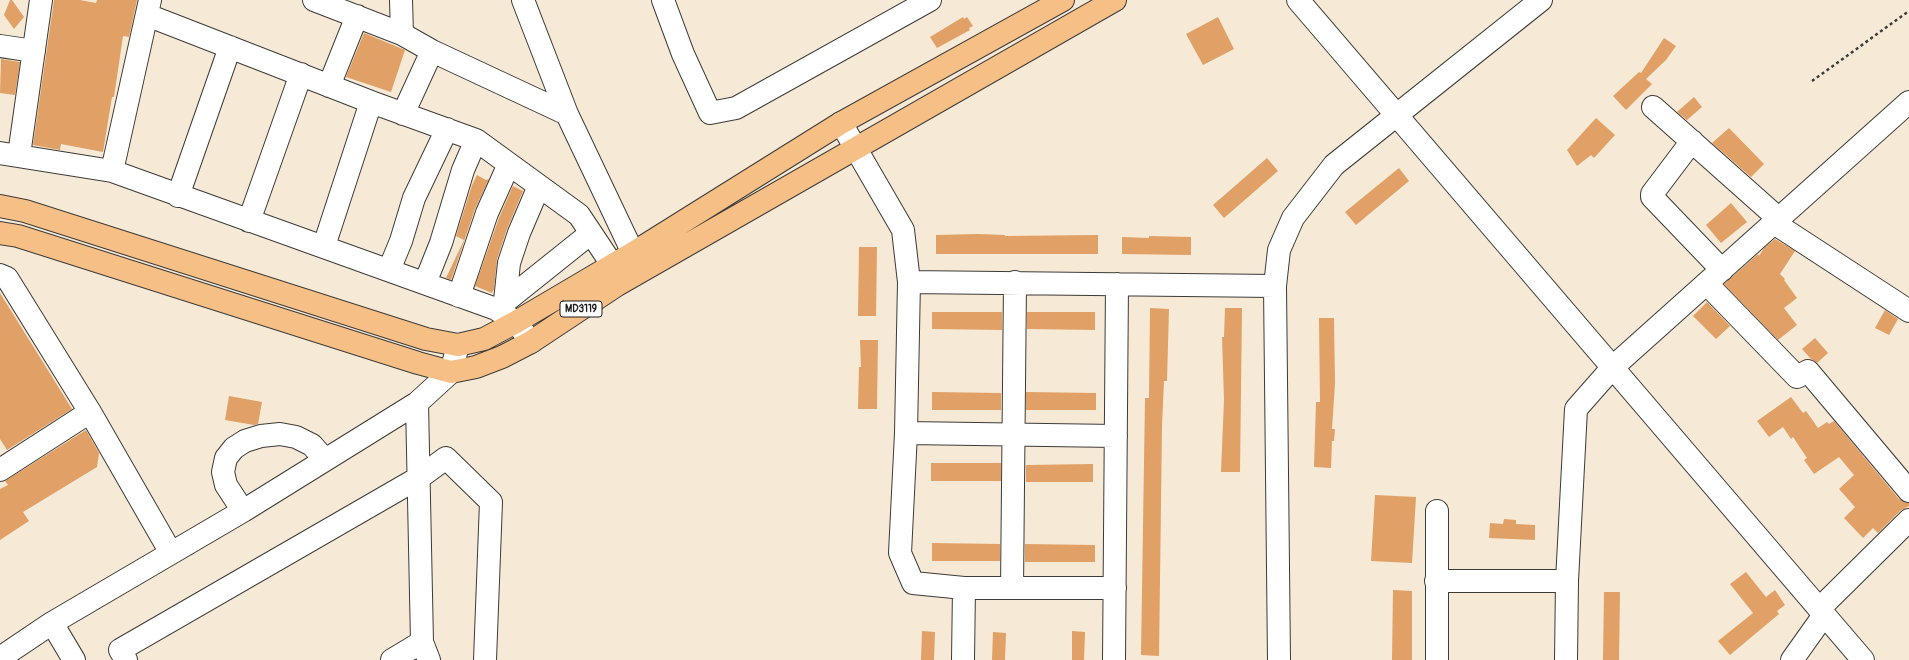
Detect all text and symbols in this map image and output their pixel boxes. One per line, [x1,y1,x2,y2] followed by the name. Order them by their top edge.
[560,301,602,317] road number: MD3119

